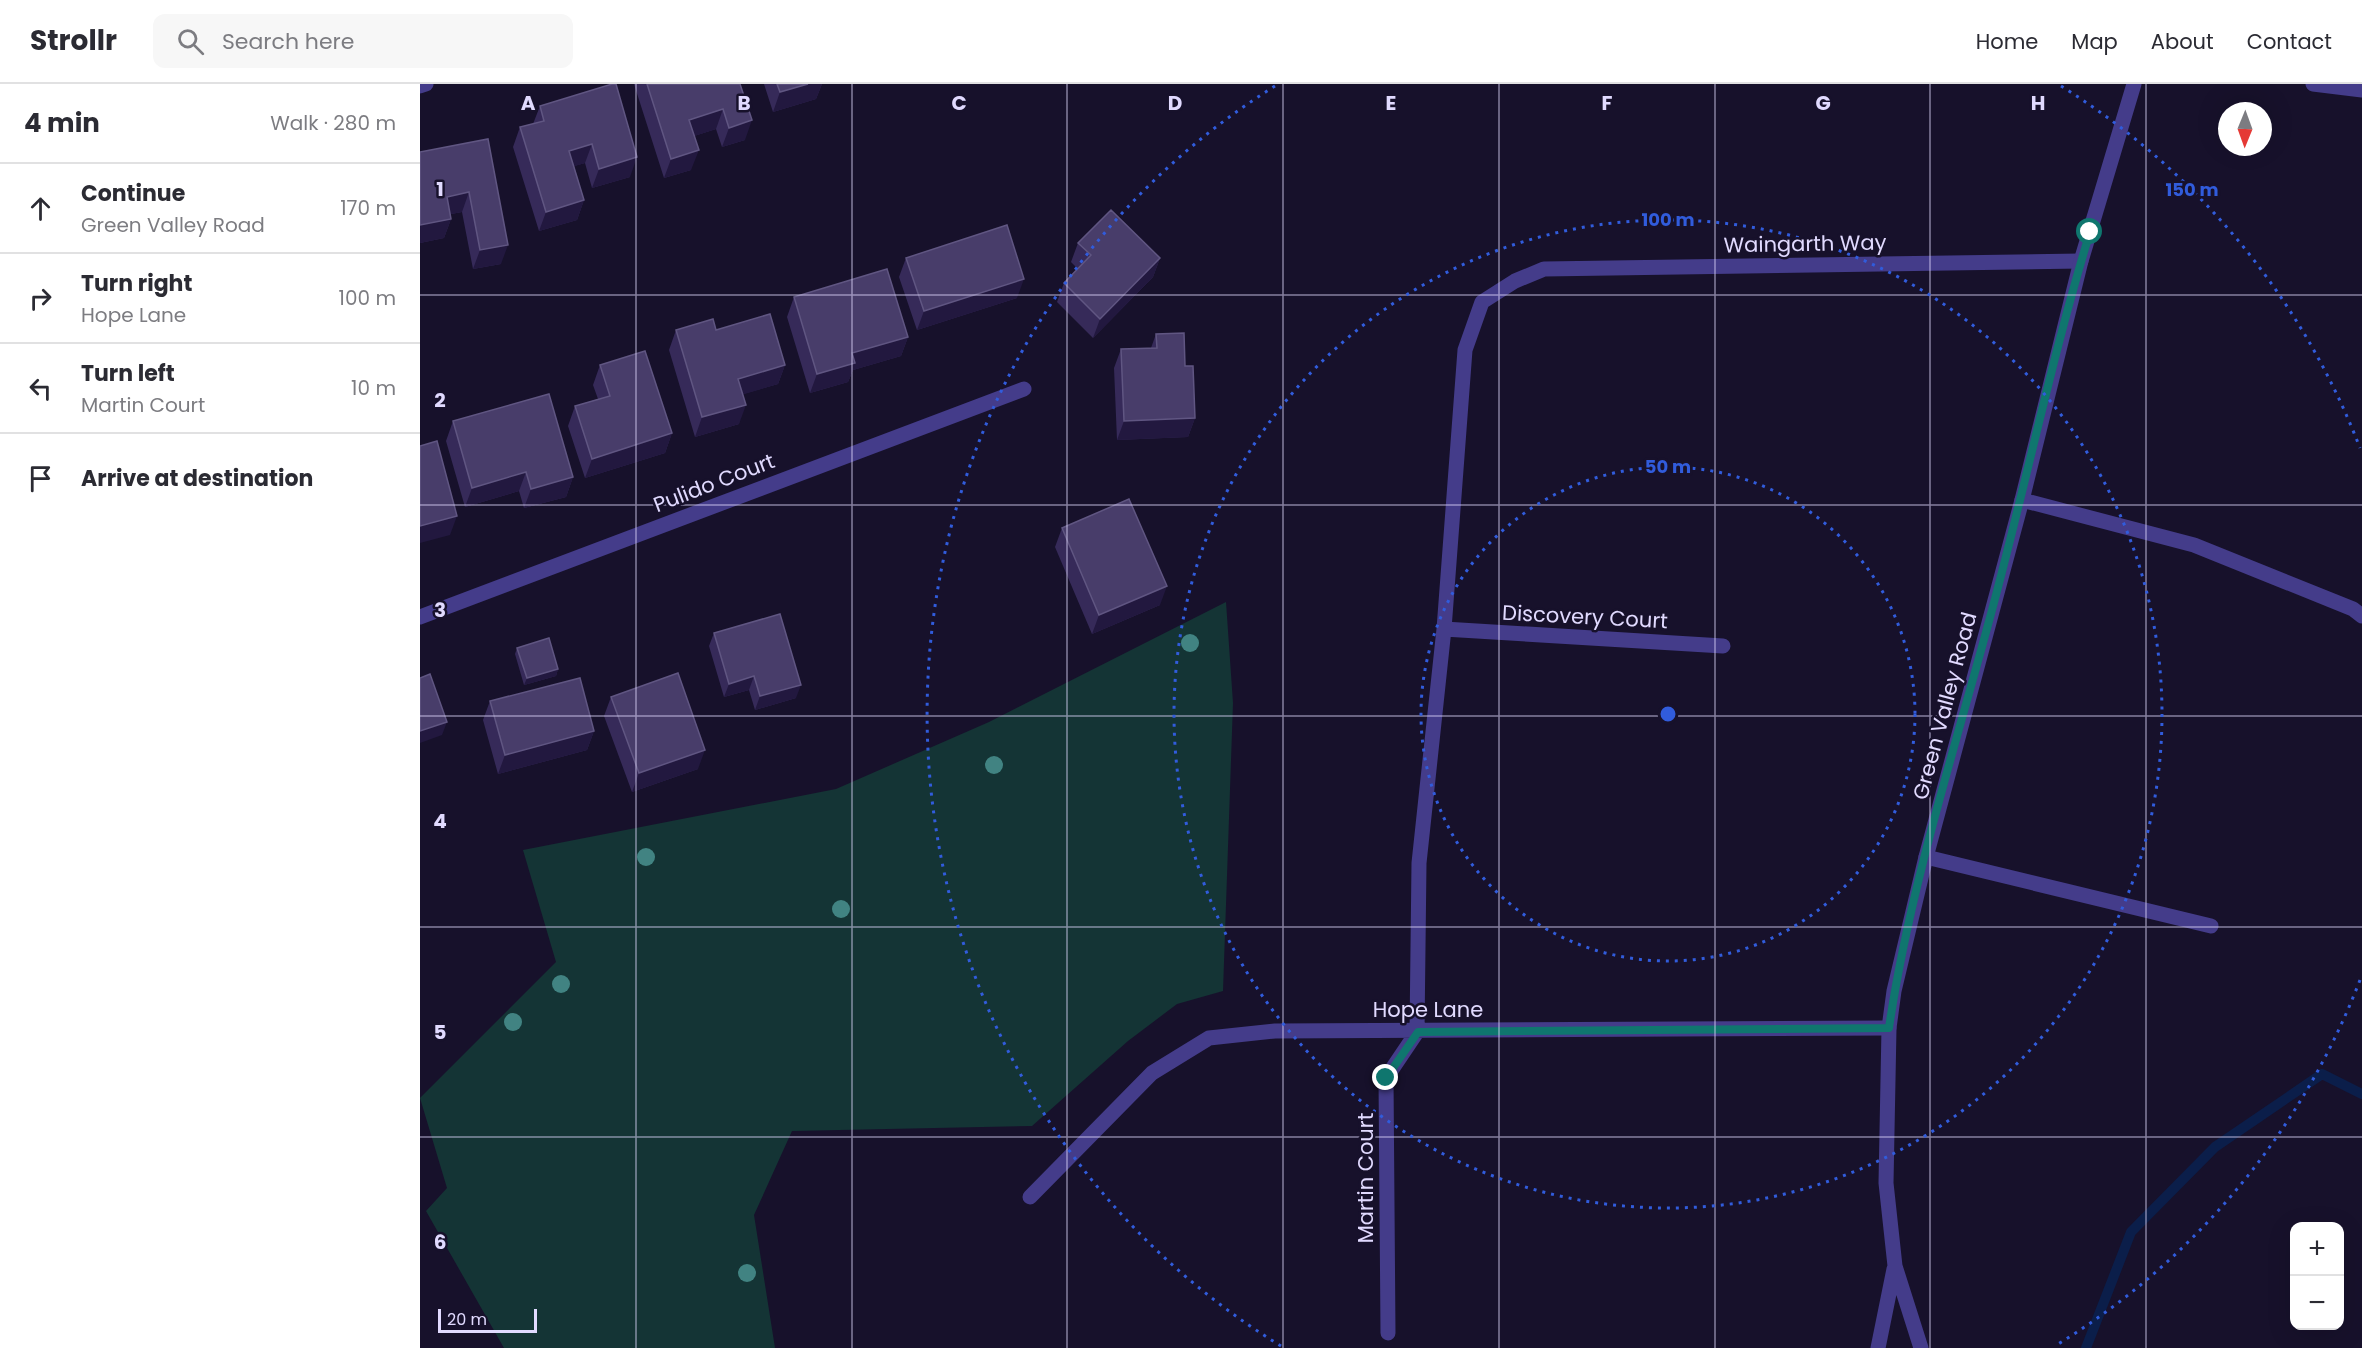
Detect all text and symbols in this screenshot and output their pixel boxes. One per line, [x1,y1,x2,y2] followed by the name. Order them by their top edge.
[153,14,573,68] search box
[30,21,117,60] text: Strollr
[174,25,207,58] icon: search
[222,26,354,57] text: Search here
[1976,27,2038,56] text: Home
[2071,27,2118,56] text: Map
[2151,27,2214,56] text: About
[2247,27,2332,56] text: Contact
[521,89,536,117] text: A
[737,89,751,117] text: B
[951,89,967,117] text: C
[1168,89,1182,117] text: D
[1386,89,1396,117] text: E
[1602,89,1613,117] text: F
[1815,89,1831,117] text: G
[2031,89,2045,117] text: H
[2218,102,2272,156] north arrow
[24,105,100,141] text: 4 min
[270,109,396,137] text: Walk · 280 m
[436,175,444,203] text: 1
[2165,177,2219,202] text: 150 m
[81,178,185,209] text: Continue
[24,192,57,225] icon: ahead
[340,194,396,222] text: 170 m
[1641,207,1695,232] text: 100 m
[81,211,265,239] text: Green Valley Road
[2076,218,2102,244] route start
[1723,228,1887,259] street label: Waingarth Way
[81,268,192,299] text: Turn right
[24,282,57,315] icon: right
[339,284,396,312] text: 100 m
[81,301,186,329] text: Hope Lane
[81,358,175,389] text: Turn left
[24,372,57,405] icon: left
[351,374,396,402] text: 10 m
[434,386,446,414] text: 2
[81,391,205,419] text: Martin Court
[649,446,779,519] street label: Pulido Court
[1645,454,1691,479] text: 50 m
[24,462,57,495] icon: arrive
[81,463,313,494] text: Arrive at destination
[434,596,446,624] text: 3
[1501,598,1669,635] street label: Discovery Court
[1906,609,1984,803] street label: Green Valley Road
[1658,704,1678,724] centre of rings
[433,807,447,835] text: 4
[1373,995,1483,1024] street label: Hope Lane
[434,1018,447,1046] text: 5
[1372,1064,1398,1090] route end
[1351,1113,1380,1243] street label: Martin Court
[2290,1222,2344,1330] map controls
[2290,1222,2344,1276] button: +
[434,1228,446,1256] text: 6
[2290,1276,2344,1330] button: −
[438,1306,537,1334] scale bar
[447,1308,487,1331] text: 20 m

